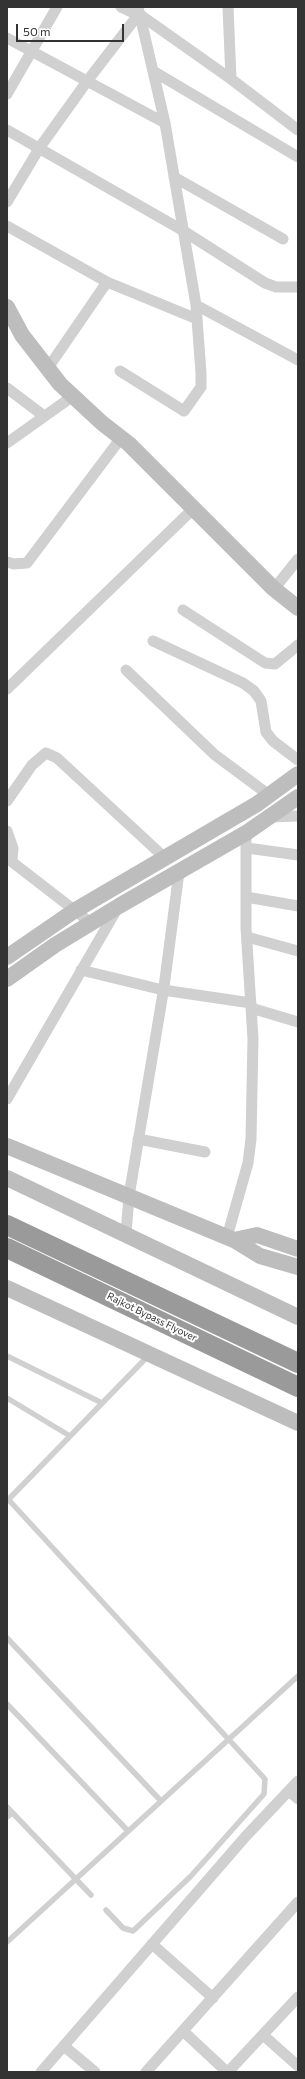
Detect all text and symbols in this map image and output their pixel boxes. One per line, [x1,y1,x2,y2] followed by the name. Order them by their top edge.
[18,16,126,42] scale bar
[23,24,51,38] text: 50 m
[105,1290,199,1344] street label: Rajkot Bypass Flyover

